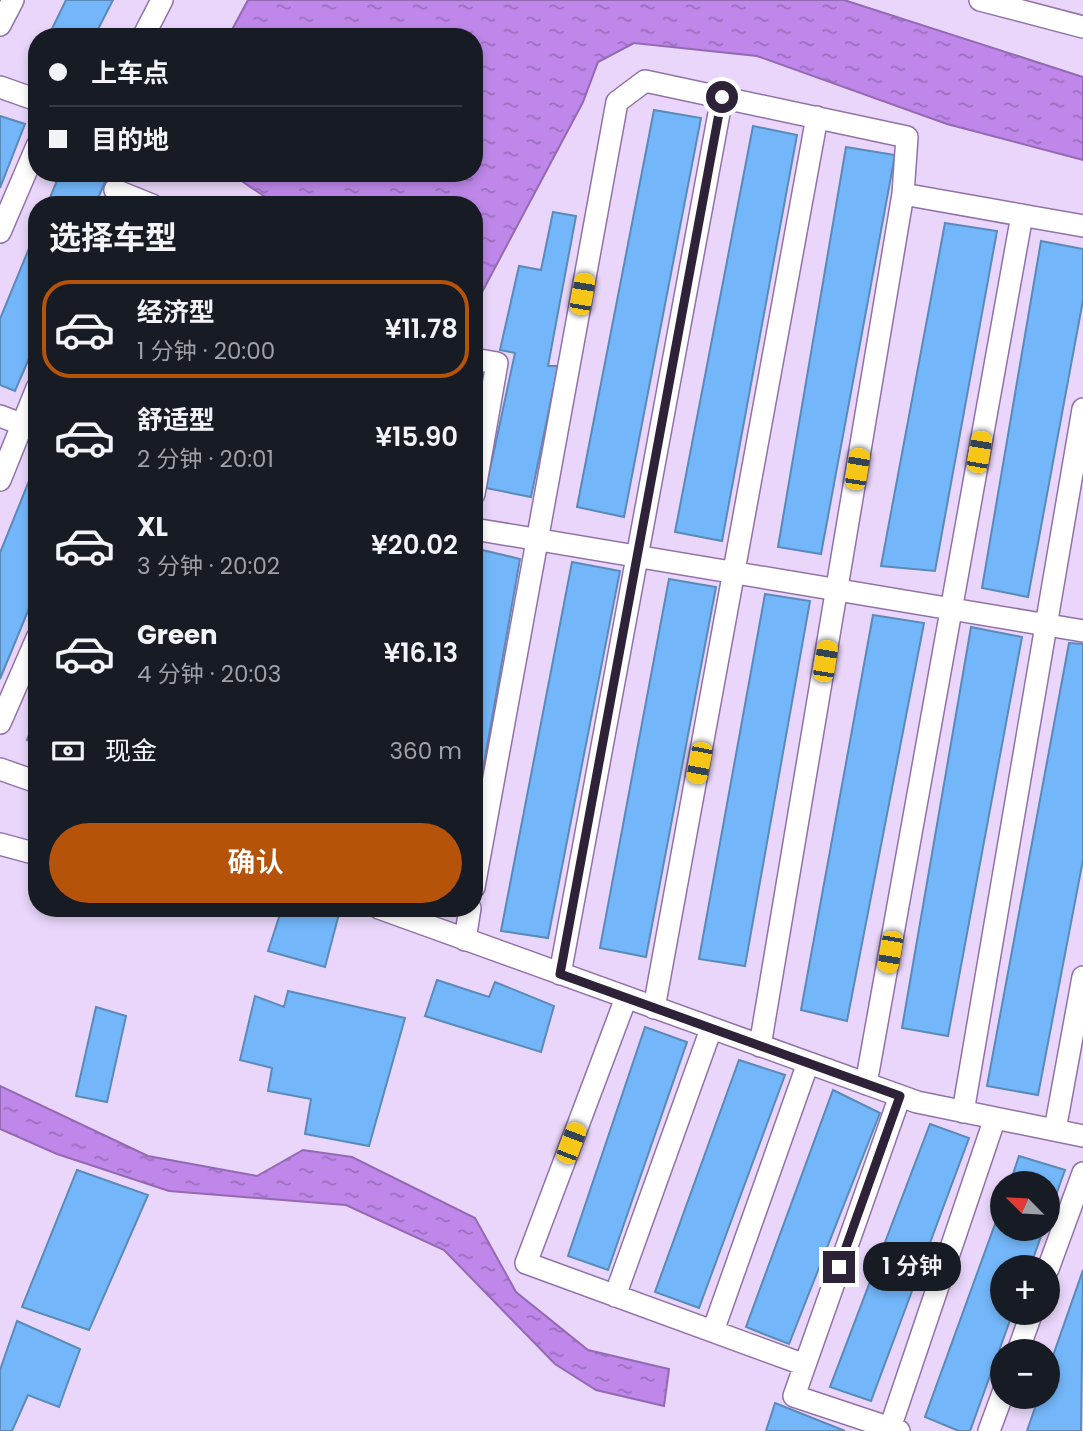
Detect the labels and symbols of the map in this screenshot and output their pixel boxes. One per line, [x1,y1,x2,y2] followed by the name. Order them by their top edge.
[706,81,738,113] route start
[569,271,596,317] car
[966,429,993,475] car
[844,447,871,491] car
[812,639,839,683] car
[685,740,714,786] car
[877,929,904,975] car
[554,1120,589,1166] car
[990,1171,1060,1241] north arrow
[864,1242,962,1292] callout: 1 分钟
[823,1251,855,1283] route end

